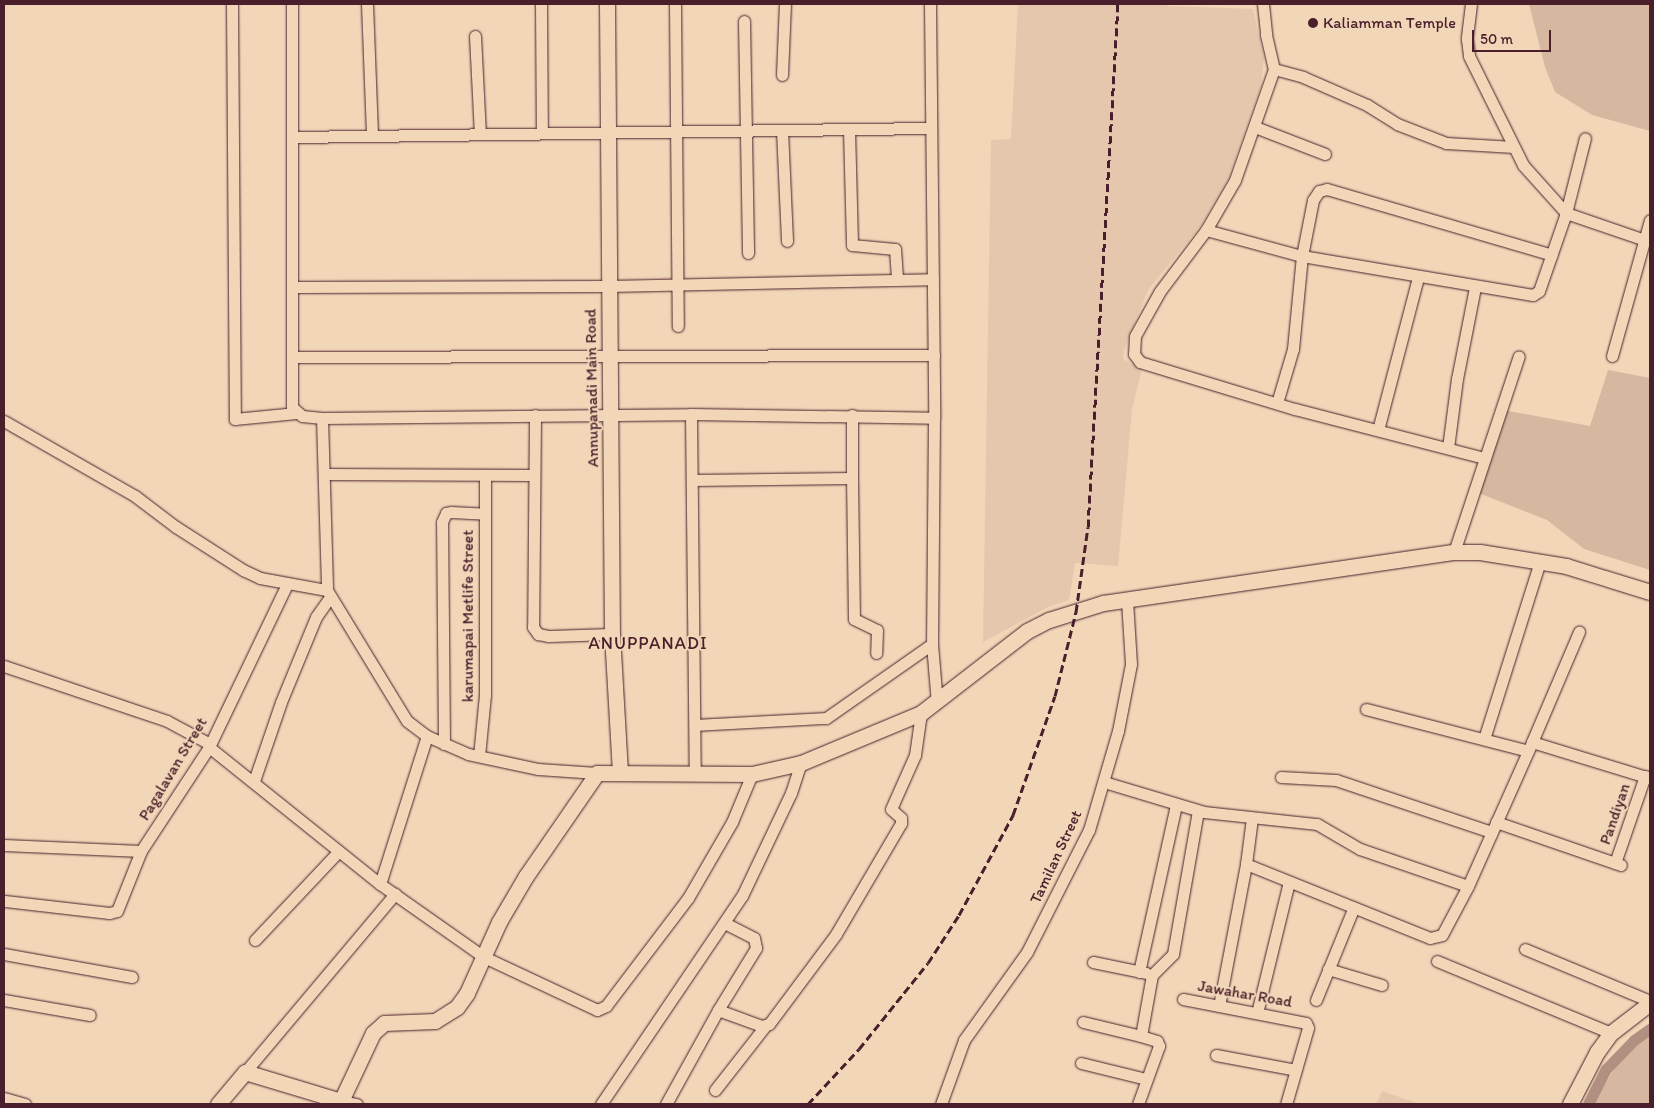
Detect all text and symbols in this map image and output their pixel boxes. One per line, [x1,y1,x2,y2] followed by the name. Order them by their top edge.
[1323,13,1454,33] place label: Kaliamman Temple
[1307,17,1319,29] marker: Kaliamman Temple
[1474,20,1553,52] scale bar
[1480,30,1513,48] text: 50 m
[581,308,603,468] street label: Annupanadi Main Road
[458,530,478,702] street label: karumapai Metlife Street
[588,632,708,654] district label: ANUPPANADI
[135,714,211,824] street label: Pagalavan Street
[1596,781,1634,847] street label: Pandiyan
[1026,807,1086,907] street label: Tamilan Street
[1196,976,1294,1012] street label: Jawahar Road

